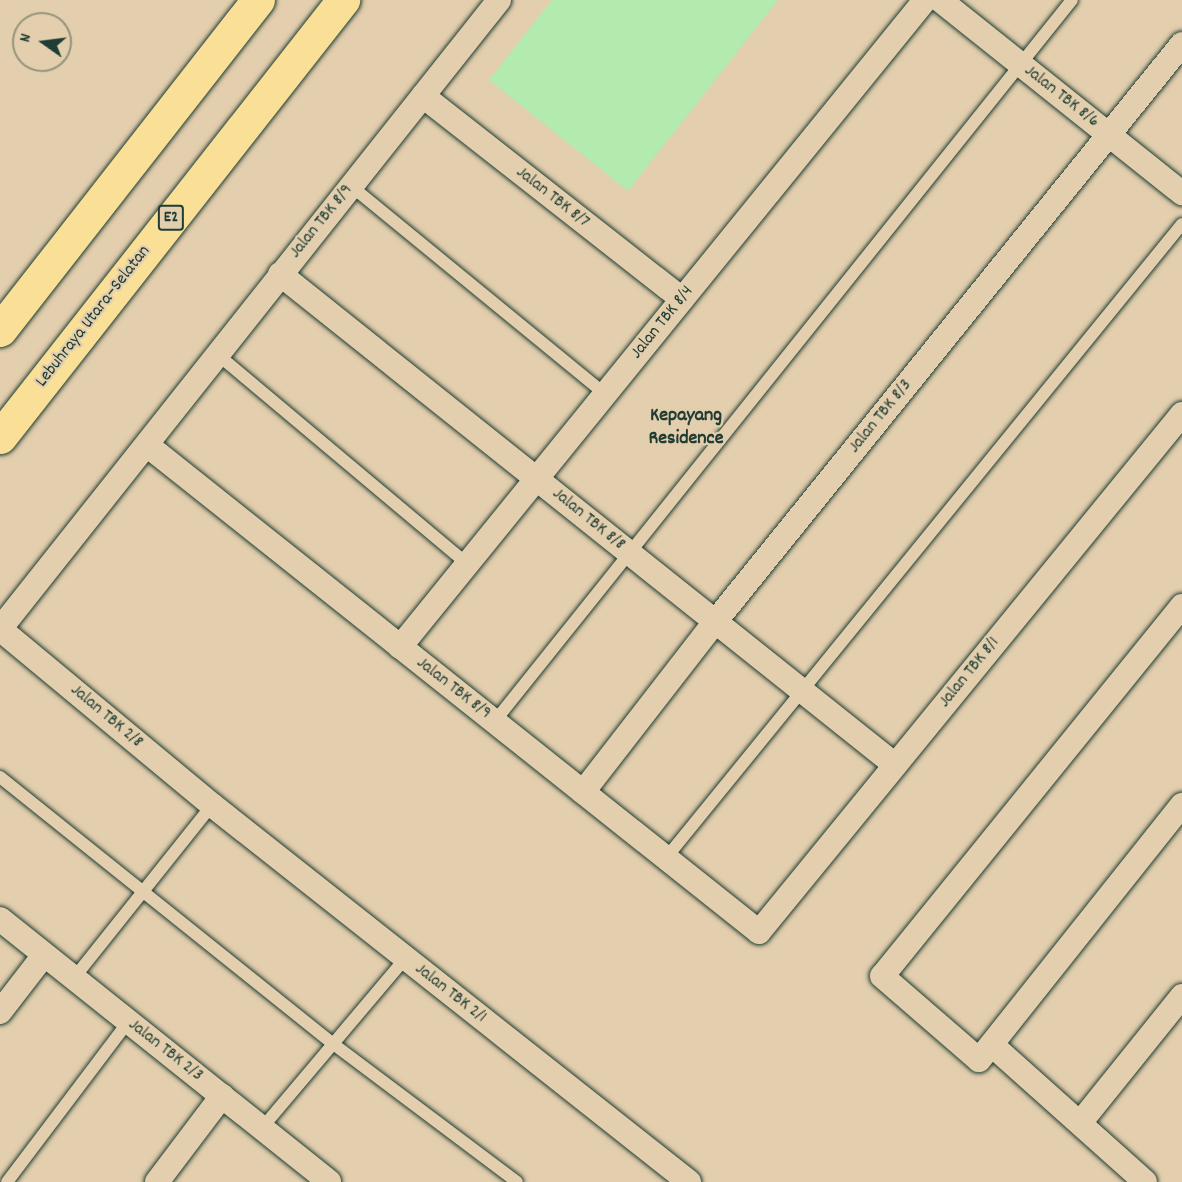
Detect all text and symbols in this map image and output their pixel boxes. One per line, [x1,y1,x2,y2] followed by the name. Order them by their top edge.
[12,12,72,72] north arrow
[14,31,38,45] text: N
[1019,61,1103,133] street label: Jalan TBK 8/6
[511,163,593,233] street label: Jalan TBK 8/7
[286,181,358,263] street label: Jalan TBK 8/9
[158,205,184,231] road number: E2
[32,242,156,392] street label: Lebuhraya Utara–Selatan
[627,282,699,364] street label: Jalan TBK 8/4
[845,376,917,458] street label: Jalan TBK 8/3
[649,405,723,452] district label: Kepayang Residence
[547,484,629,556] street label: Jalan TBK 8/8
[935,633,1005,713] street label: Jalan TBK 8/1
[411,653,495,725] street label: Jalan TBK 8/9
[65,680,147,754] street label: Jalan TBK 2/8
[410,959,490,1029] street label: Jalan TBK 2/1
[123,1015,207,1087] street label: Jalan TBK 2/3

